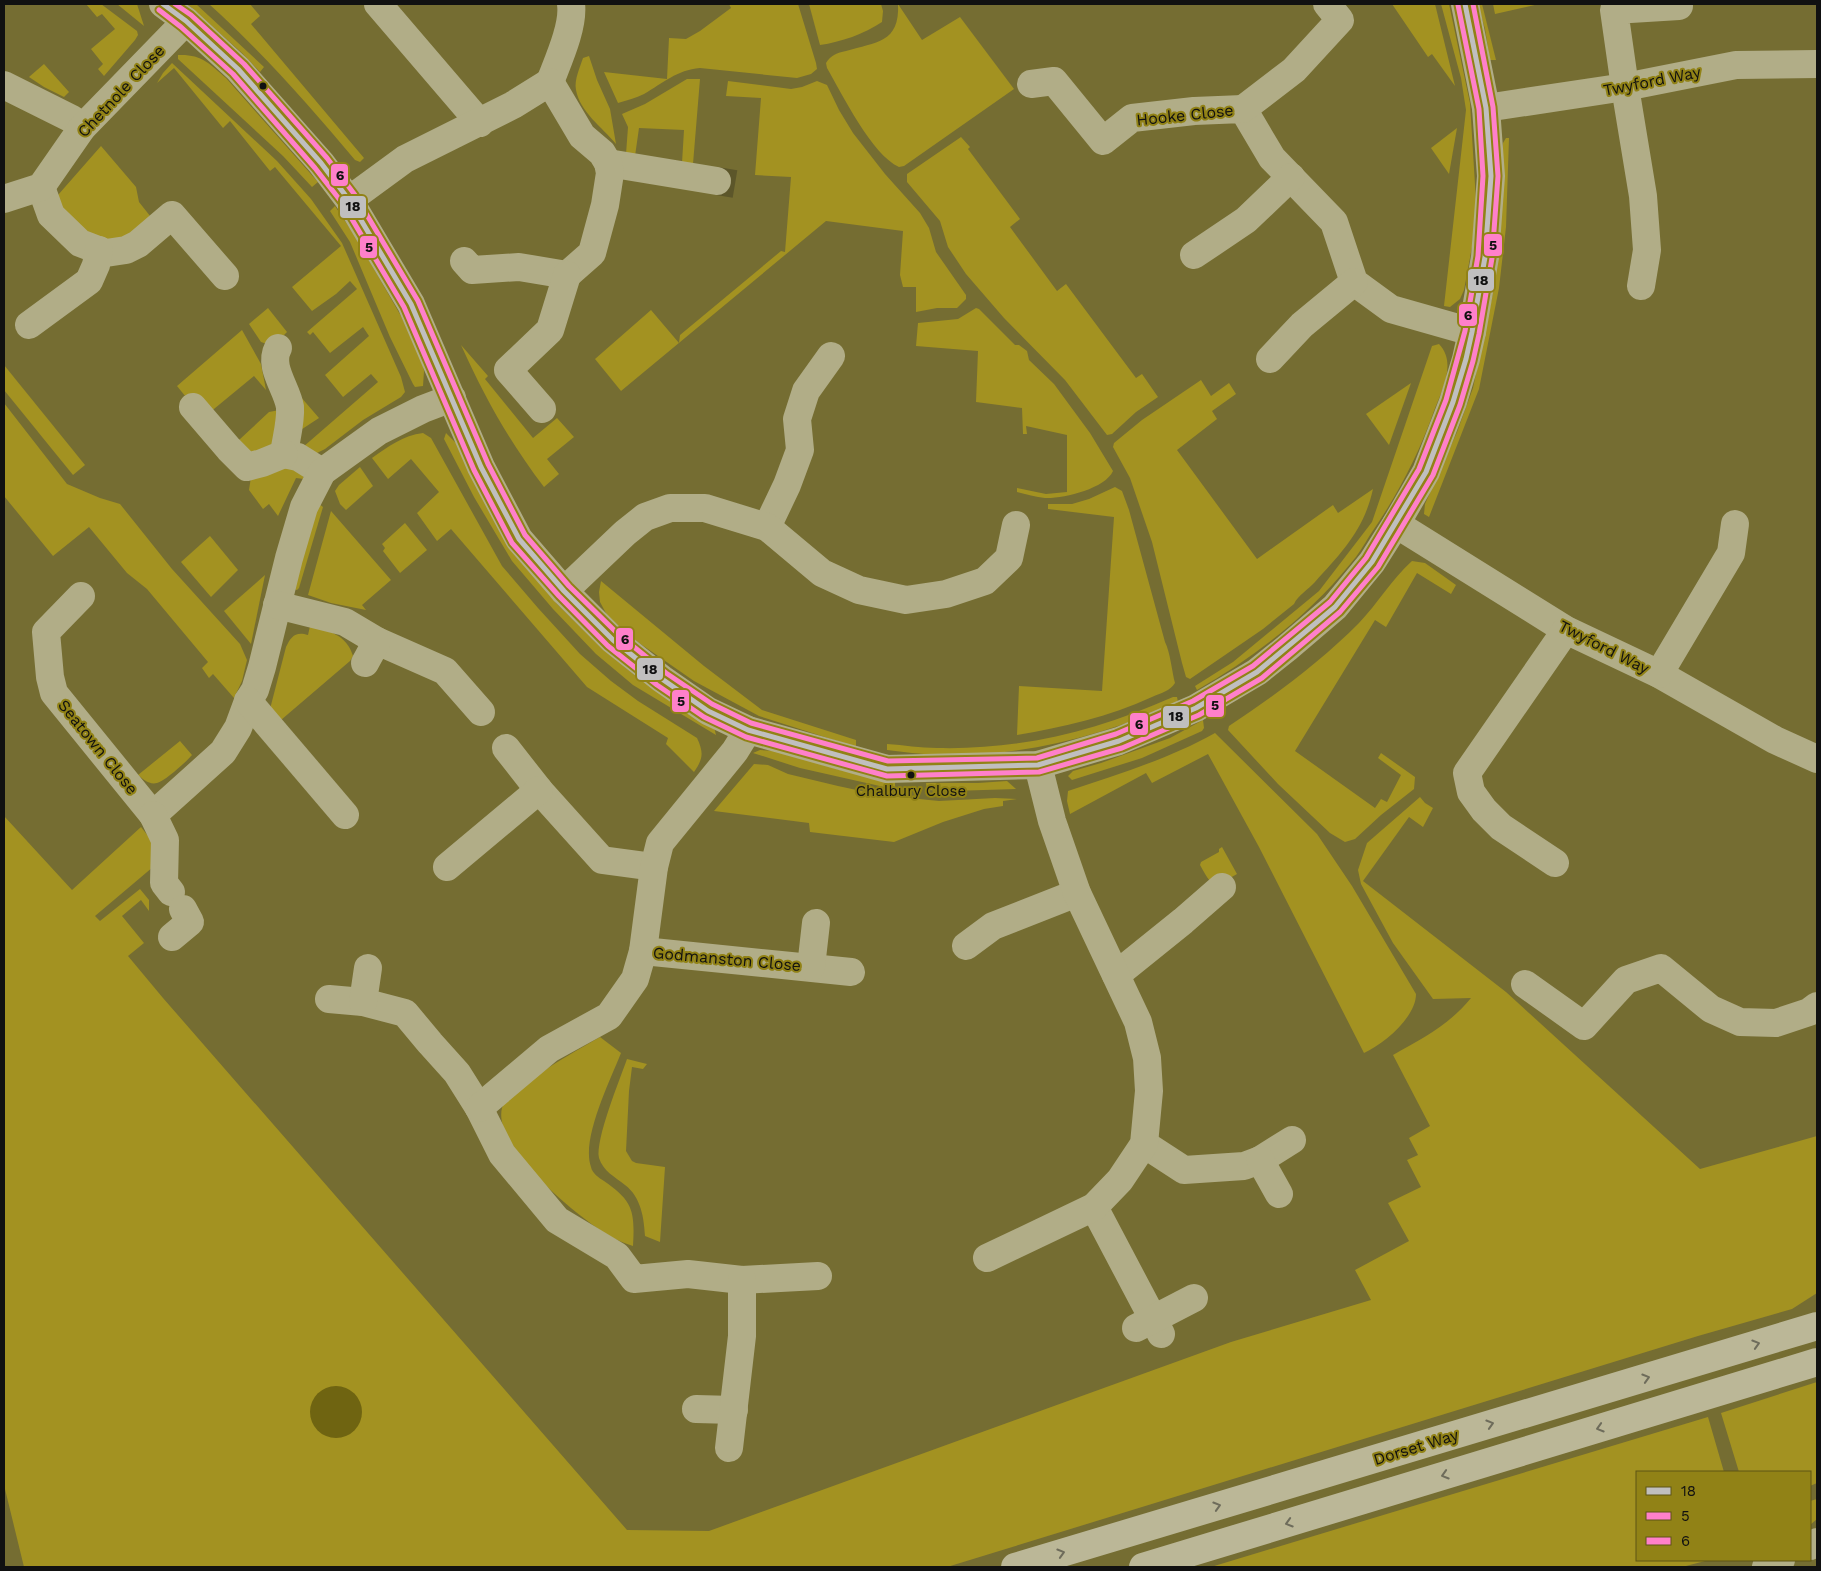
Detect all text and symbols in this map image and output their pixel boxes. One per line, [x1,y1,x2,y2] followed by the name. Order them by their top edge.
[74,41,168,141] street label: Chetnole Close
[1602,62,1703,100] street label: Twyford Way
[258,81,268,91] unlabelled marker
[1136,100,1234,130] street label: Hooke Close
[330,163,349,187] line badge: 6
[336,167,345,183] text: 6
[339,195,367,219] line badge: 18
[346,198,361,214] text: 18
[1483,233,1503,257] line badge: 5
[359,235,378,259] line badge: 5
[1489,237,1497,253] text: 5
[365,239,373,255] text: 5
[1467,268,1495,292] line badge: 18
[1474,272,1489,288] text: 18
[1458,303,1478,327] line badge: 6
[1464,307,1473,323] text: 6
[1556,616,1653,678] street label: Twyford Way
[615,627,634,651] line badge: 6
[621,631,630,647] text: 6
[636,657,664,681] line badge: 18
[643,661,658,677] text: 18
[671,689,690,713] line badge: 5
[677,693,685,709] text: 5
[1205,694,1225,718] line badge: 5
[54,696,142,798] street label: Seatown Close
[1211,697,1219,713] text: 5
[1162,705,1190,729] line badge: 18
[1169,708,1184,724] text: 18
[1129,712,1149,736] line badge: 6
[1135,716,1144,732] text: 6
[906,770,916,780] marker: Chalbury Close
[856,782,966,800] place label: Chalbury Close
[652,943,802,975] street label: Godmanston Close
[1751,1340,1760,1350] one-way arrow
[1641,1373,1649,1383] one-way arrow
[1485,1420,1494,1430] one-way arrow
[1597,1422,1605,1432] one-way arrow
[1371,1425,1462,1469] street label: Dorset Way
[1441,1470,1449,1480] one-way arrow
[1636,1471,1811,1561] legend
[1681,1482,1696,1500] text: 18
[1212,1502,1221,1512] one-way arrow
[1681,1507,1690,1525] text: 5
[1286,1517,1294,1527] one-way arrow
[1681,1532,1690,1550] text: 6
[1057,1549,1065,1559] one-way arrow

